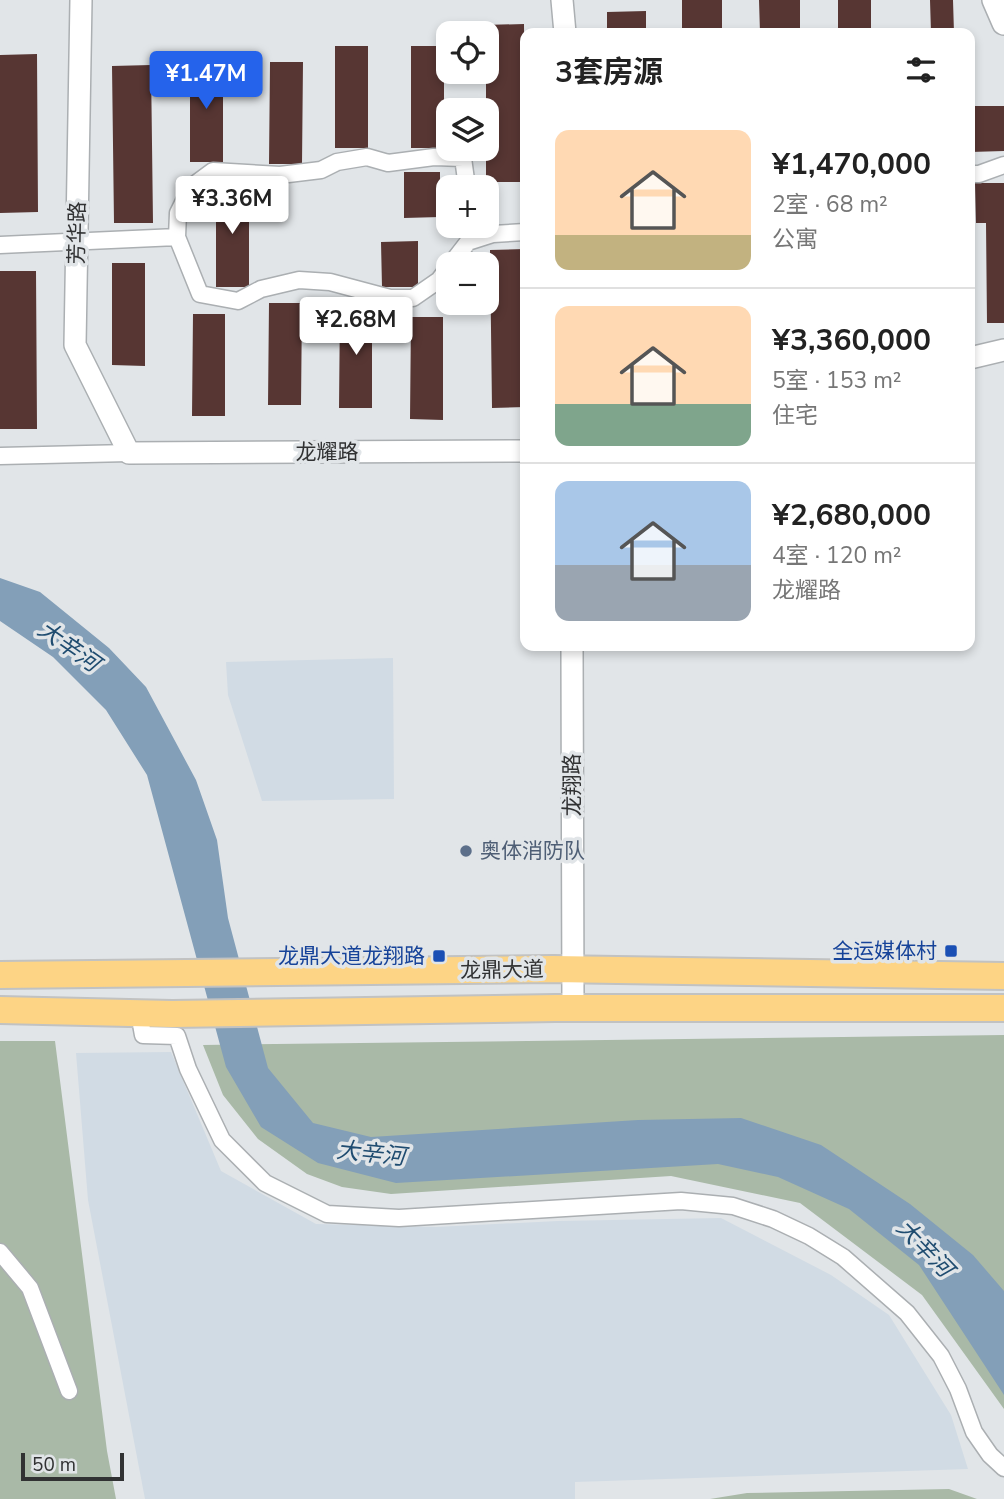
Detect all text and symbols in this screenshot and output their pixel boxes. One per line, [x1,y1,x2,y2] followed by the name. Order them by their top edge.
[436,21,499,315] map controls
[436,21,499,84] button: locate
[902,51,940,89] icon: filters
[149,52,263,111] pin: ¥1.47M
[555,52,663,93] text: 3套房源
[166,58,246,89] text: ¥1.47M
[436,98,499,161] button: layers
[772,144,931,185] text: ¥1,470,000
[611,158,695,242] icon: home
[436,175,499,238] button: +
[175,176,289,236] pin: ¥3.36M
[192,183,272,214] text: ¥3.36M
[772,189,888,220] text: 2室 · 68 m²
[62,201,92,265] street label: 芳华路
[772,224,818,255] text: 公寓
[436,252,499,315] button: −
[299,298,413,357] pin: ¥2.68M
[316,304,396,335] text: ¥2.68M
[772,320,931,361] text: ¥3,360,000
[611,334,695,418] icon: home
[772,365,902,396] text: 5室 · 153 m²
[772,400,818,431] text: 住宅
[296,438,359,466] street label: 龙耀路
[772,495,931,536] text: ¥2,680,000
[611,509,695,593] icon: home
[772,540,902,571] text: 4室 · 120 m²
[772,575,841,606] text: 龙耀路
[32,614,109,681] water label: 大辛河
[558,754,586,817] street label: 龙翔路
[480,837,585,865] place label: 奥体消防队
[458,843,474,859] marker: 奥体消防队
[832,937,937,965] place label: 全运媒体村
[278,942,425,970] place label: 龙鼎大道龙翔路
[943,943,959,959] marker: 全运媒体村
[431,948,447,964] marker: 龙鼎大道龙翔路
[460,955,544,985] street label: 龙鼎大道
[335,1134,411,1173] water label: 大辛河
[890,1213,963,1287] water label: 大辛河
[21,1450,124,1482] scale bar
[32,1452,76,1478] text: 50 m

